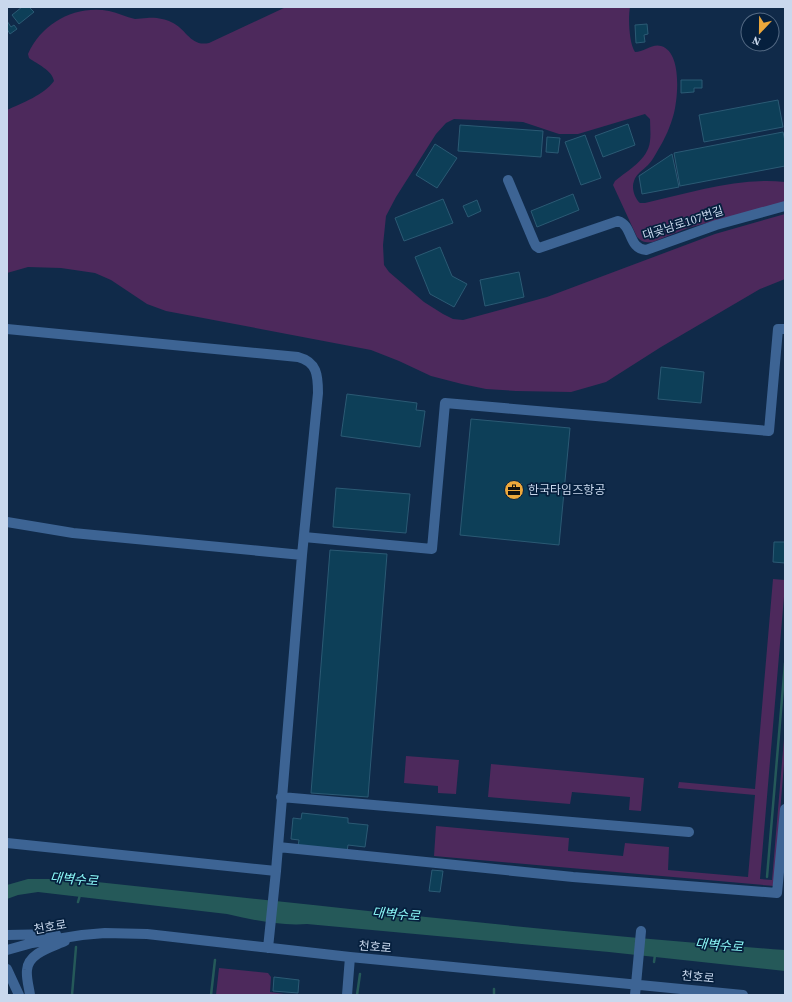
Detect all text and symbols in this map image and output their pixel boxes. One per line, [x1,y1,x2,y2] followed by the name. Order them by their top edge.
[740,12,780,52] north arrow
[750,32,763,49] text: N
[640,202,726,244] street label: 대곶남로107번길
[503,479,525,501] office icon: 한국타임즈항공
[528,482,605,498] place label: 한국타임즈항공
[49,868,100,890] water label: 대벽수로
[371,903,422,925] water label: 대벽수로
[32,916,68,938] street label: 천호로
[694,934,745,956] water label: 대벽수로
[358,938,392,956] street label: 천호로
[681,967,715,987] street label: 천호로

